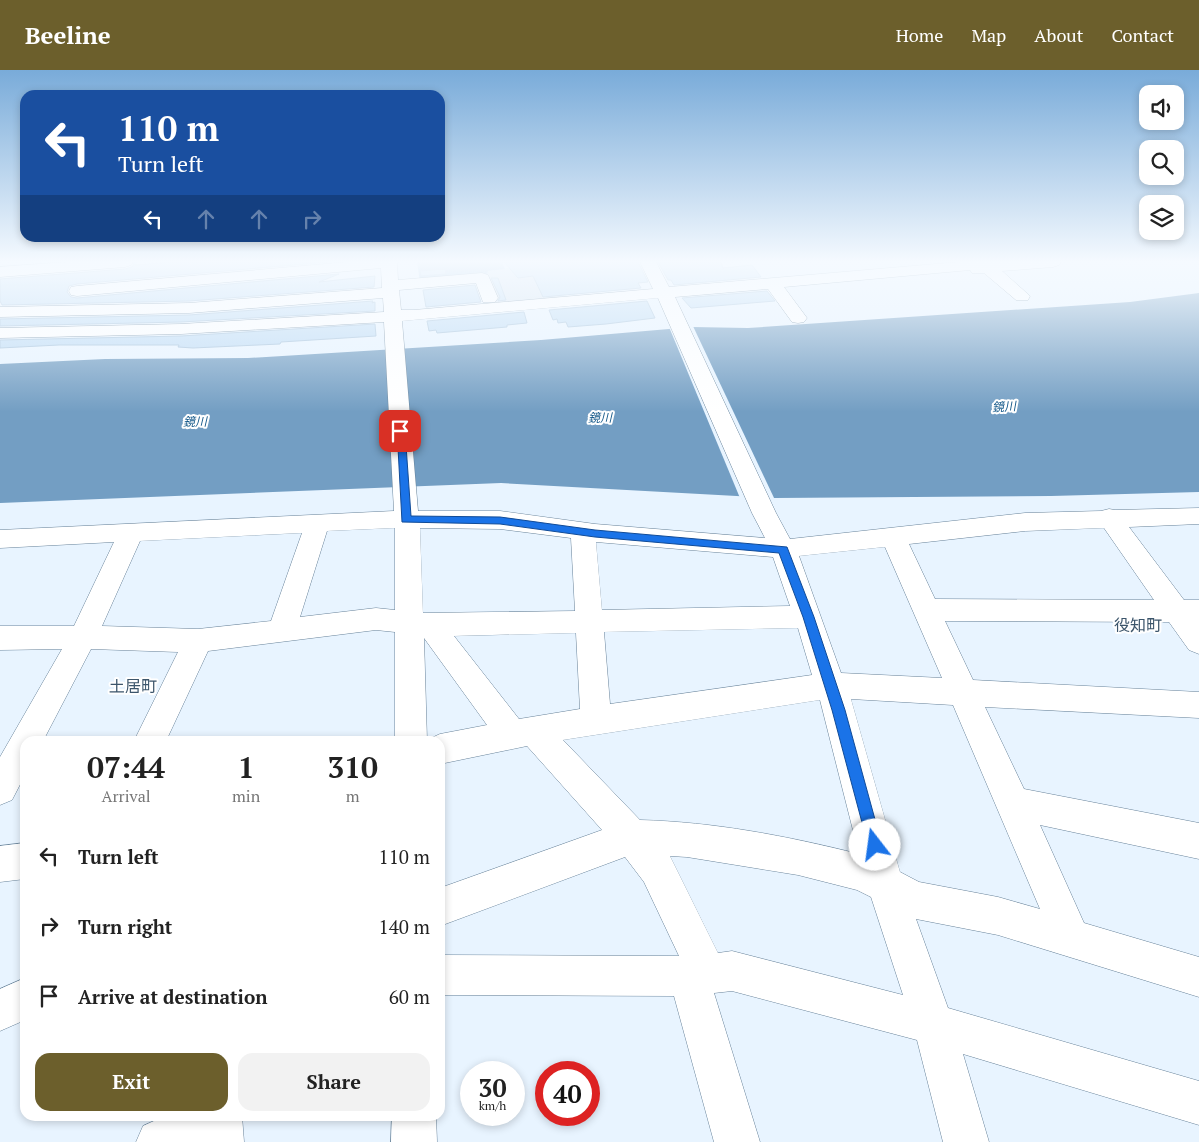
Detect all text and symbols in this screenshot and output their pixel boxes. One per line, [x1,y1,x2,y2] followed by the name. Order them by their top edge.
[25,19,111,51] text: Beeline
[896,23,943,47] text: Home
[971,23,1006,47] text: Map
[1034,23,1083,47] text: About
[1111,23,1174,47] text: Contact
[1139,85,1184,240] map controls
[1139,85,1184,130] button: sound
[118,105,219,151] text: 110 m
[35,110,100,175] icon: left
[1139,140,1184,185] button: search
[118,149,204,178] text: Turn left
[1139,195,1184,240] button: layers
[139,205,167,233] icon: left
[192,205,220,233] icon: ahead
[245,205,273,233] icon: ahead
[298,205,326,233] icon: right
[991,398,1018,415] water label: 鏡川
[379,410,421,452] pin
[588,410,614,425] water label: 鏡川
[183,414,209,429] water label: 鏡川
[386,417,414,445] icon: arrive
[1114,614,1162,636] district label: 役知町
[109,675,157,697] district label: 土居町
[87,747,165,787] text: 07:44
[238,747,255,787] text: 1
[327,747,378,787] text: 310
[101,785,151,807] text: Arrival
[232,785,260,807] text: min
[346,785,359,807] text: m
[848,818,900,870] position arrow
[35,842,63,870] icon: left
[78,844,159,869] text: Turn left
[379,844,430,869] text: 110 m
[35,912,63,940] icon: right
[78,914,172,939] text: Turn right
[379,914,430,939] text: 140 m
[35,982,63,1010] icon: arrive
[78,984,267,1009] text: Arrive at destination
[389,984,430,1009] text: 60 m
[35,1053,228,1111] button: Exit
[238,1053,430,1111] button: Share
[535,1061,600,1126] speed limit sign: 40
[478,1071,507,1104] text: 30
[479,1098,506,1113] text: km/h

